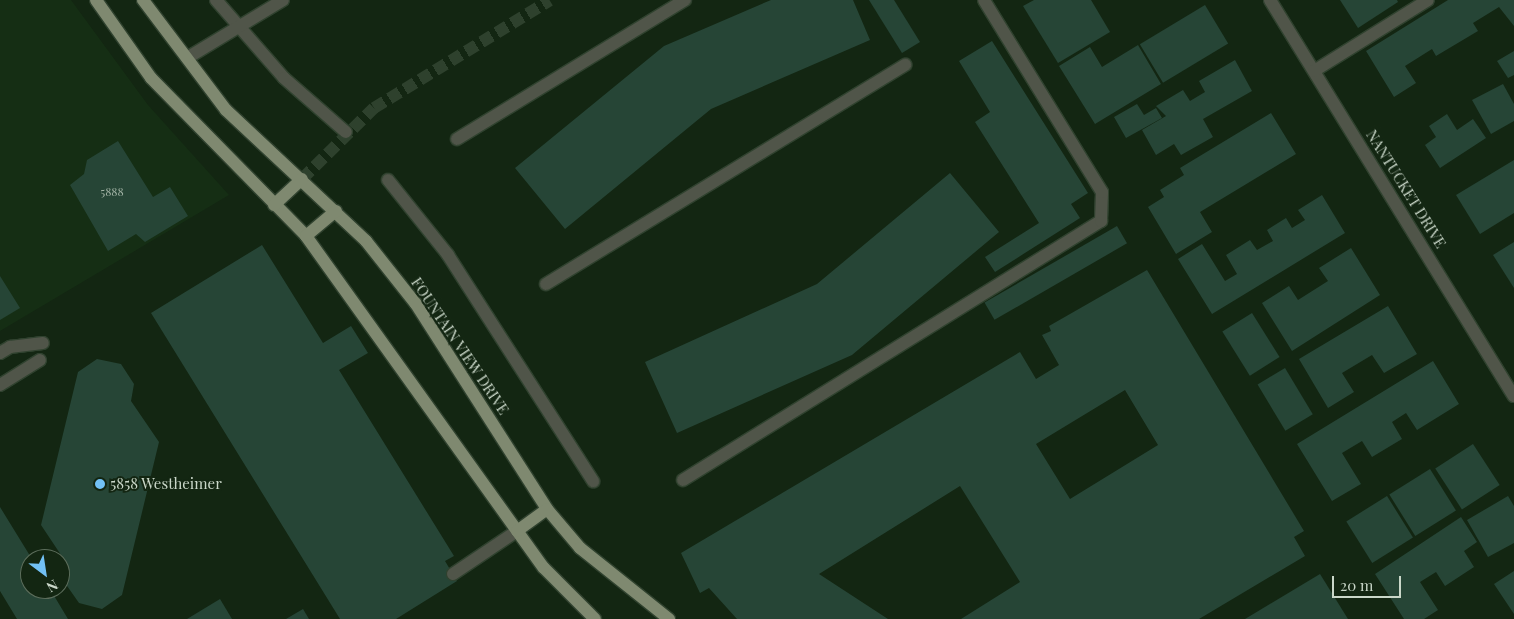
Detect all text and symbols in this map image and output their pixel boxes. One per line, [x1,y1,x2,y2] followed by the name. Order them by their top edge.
[1362,127,1450,251] street label: NANTUCKET DRIVE
[100,185,124,199] house number: 5888
[407,274,513,418] street label: FOUNTAIN VIEW DRIVE
[110,475,222,493] place label: 5858 Westheimer
[94,478,106,490] marker: 5858 Westheimer
[20,549,70,599] north arrow
[1334,566,1403,598] scale bar
[1340,575,1373,595] text: 20 m
[43,576,62,597] text: N

